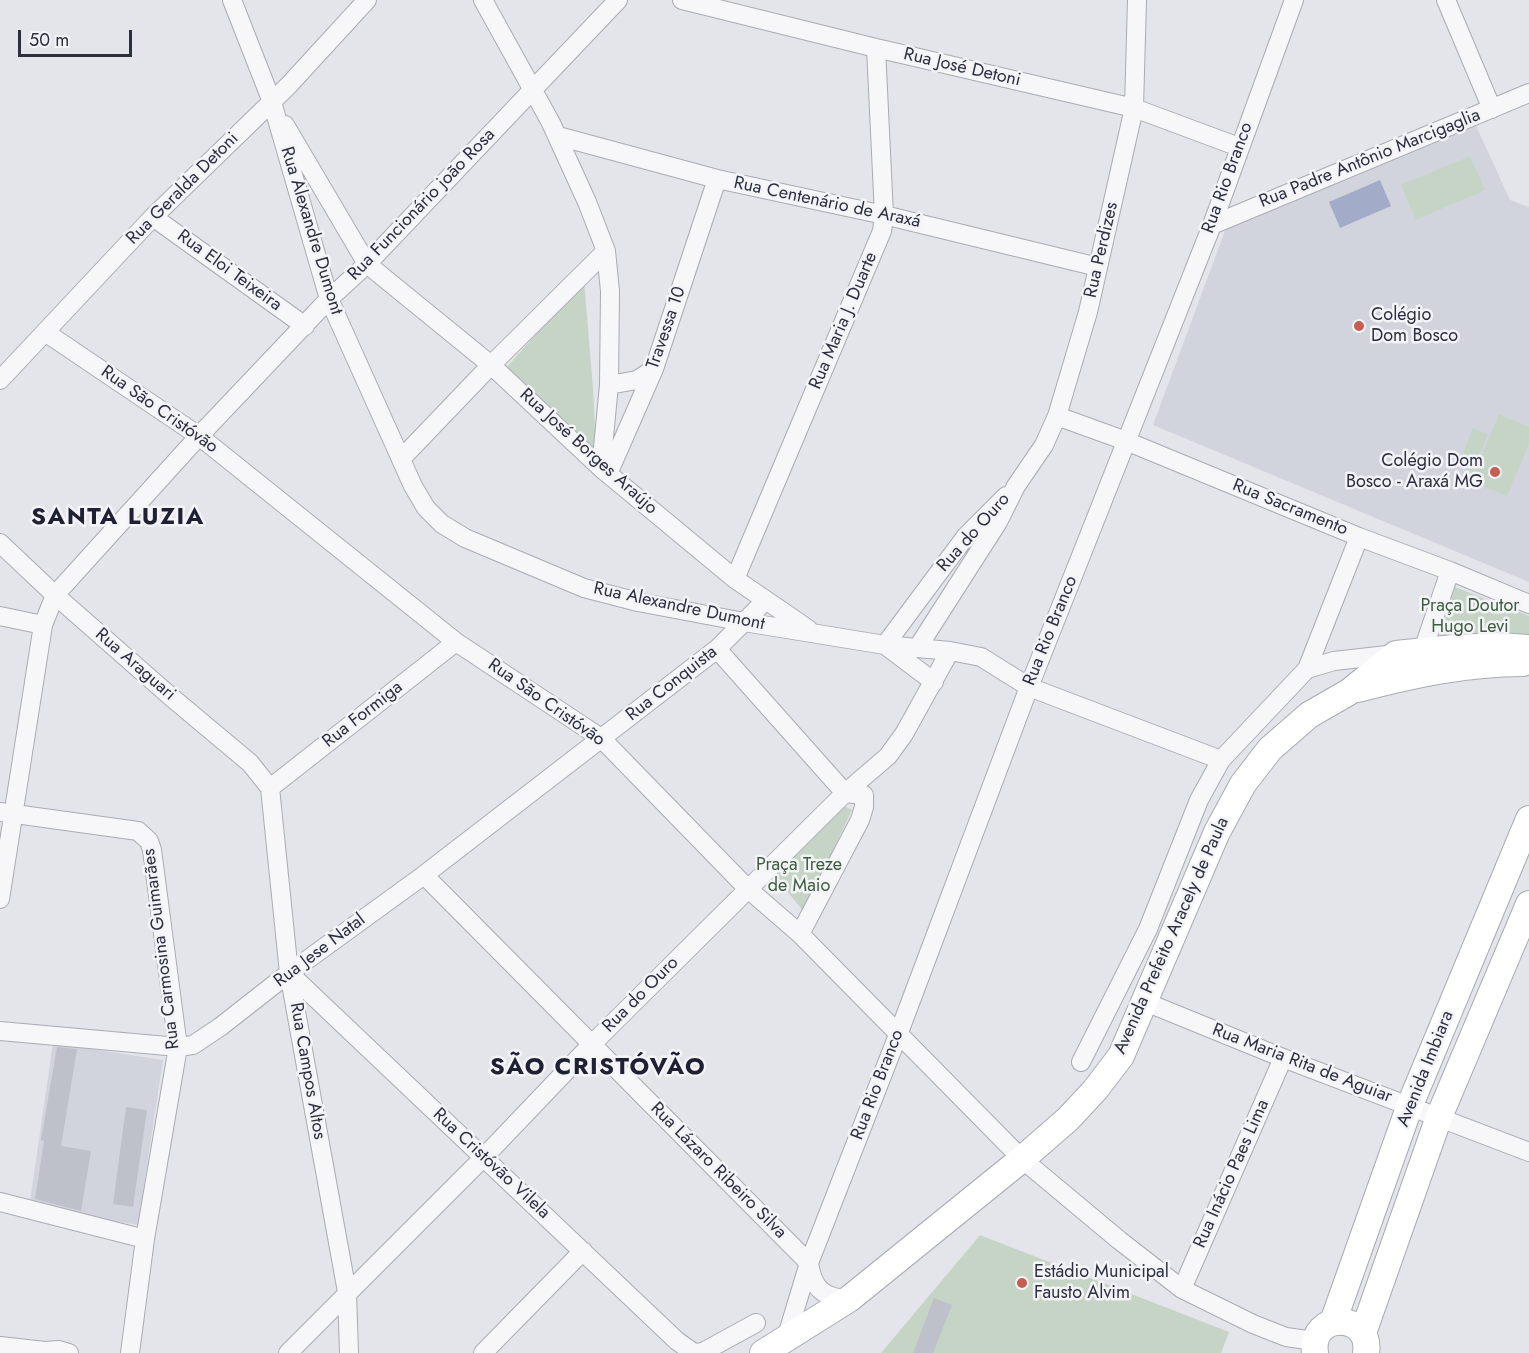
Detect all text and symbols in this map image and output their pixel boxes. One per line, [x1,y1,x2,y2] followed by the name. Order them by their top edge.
[21,18,135,56] scale bar
[29,27,69,53] text: 50 m
[901,44,1023,92] street label: Rua José Detoni
[1256,105,1484,213] street label: Rua Padre Antônio Marcigaglia
[1198,120,1258,236] street label: Rua Rio Branco
[344,125,500,285] street label: Rua Funcionário joão Rosa
[122,128,244,250] street label: Rua Geralda Detoni
[275,144,347,318] street label: Rua Alexandre Dumont
[732,173,922,233] street label: Rua Centenário de Araxá
[1080,200,1124,300] street label: Rua Perdizes
[172,226,286,316] street label: Rua Eloi Teixeira
[805,249,883,393] street label: Rua Maria J. Duarte
[643,284,691,372] street label: Travessa 10
[1371,305,1458,348] place label: Colégio Dom Bosco
[1352,319,1366,333] marker: Colégio Dom Bosco
[96,362,222,458] street label: Rua São Cristóvão
[515,384,661,520] street label: Rua José Borges Araújo
[1346,451,1483,494] place label: Colégio Dom Bosco - Araxá MG
[1488,465,1502,479] marker: Colégio Dom Bosco - Araxá MG
[1229,475,1351,541] street label: Rua Sacramento
[933,489,1015,577] street label: Rua do Ouro
[31,504,205,532] district label: SANTA LUZIA
[1019,573,1083,689] street label: Rua Rio Branco
[591,578,767,636] street label: Rua Alexandre Dumont
[1421,596,1519,638] park label: Praça Doutor Hugo Levi
[90,624,180,706] street label: Rua Araguari
[622,642,722,726] street label: Rua Conquista
[483,655,609,751] street label: Rua São Cristóvão
[319,677,407,753] street label: Rua Formiga
[1110,814,1234,1058] street label: Avenida Prefeito Aracely de Paula
[139,847,185,1051] street label: Rua Carmosina Guimarães
[756,855,842,898] park label: Praça Treze de Maio
[270,910,370,992] street label: Rua Jese Natal
[599,953,683,1037] street label: Rua do Ouro
[284,1001,330,1141] street label: Rua Campos Altos
[1393,1008,1459,1130] street label: Avenida Imbiara
[1209,1020,1395,1108] street label: Rua Maria Rita de Aguiar
[847,1027,909,1143] street label: Rua Rio Branco
[490,1054,706,1082] district label: SÃO CRISTÓVÃO
[1190,1096,1274,1252] street label: Rua Inácio Paes Lima
[645,1098,791,1244] street label: Rua Lázaro Ribeiro Silva
[428,1104,554,1224] street label: Rua Cristóvão Vilela
[1034,1262,1169,1304] place label: Estádio Municipal Fausto Alvim
[1015,1276,1029,1290] marker: Estádio Municipal Fausto Alvim

